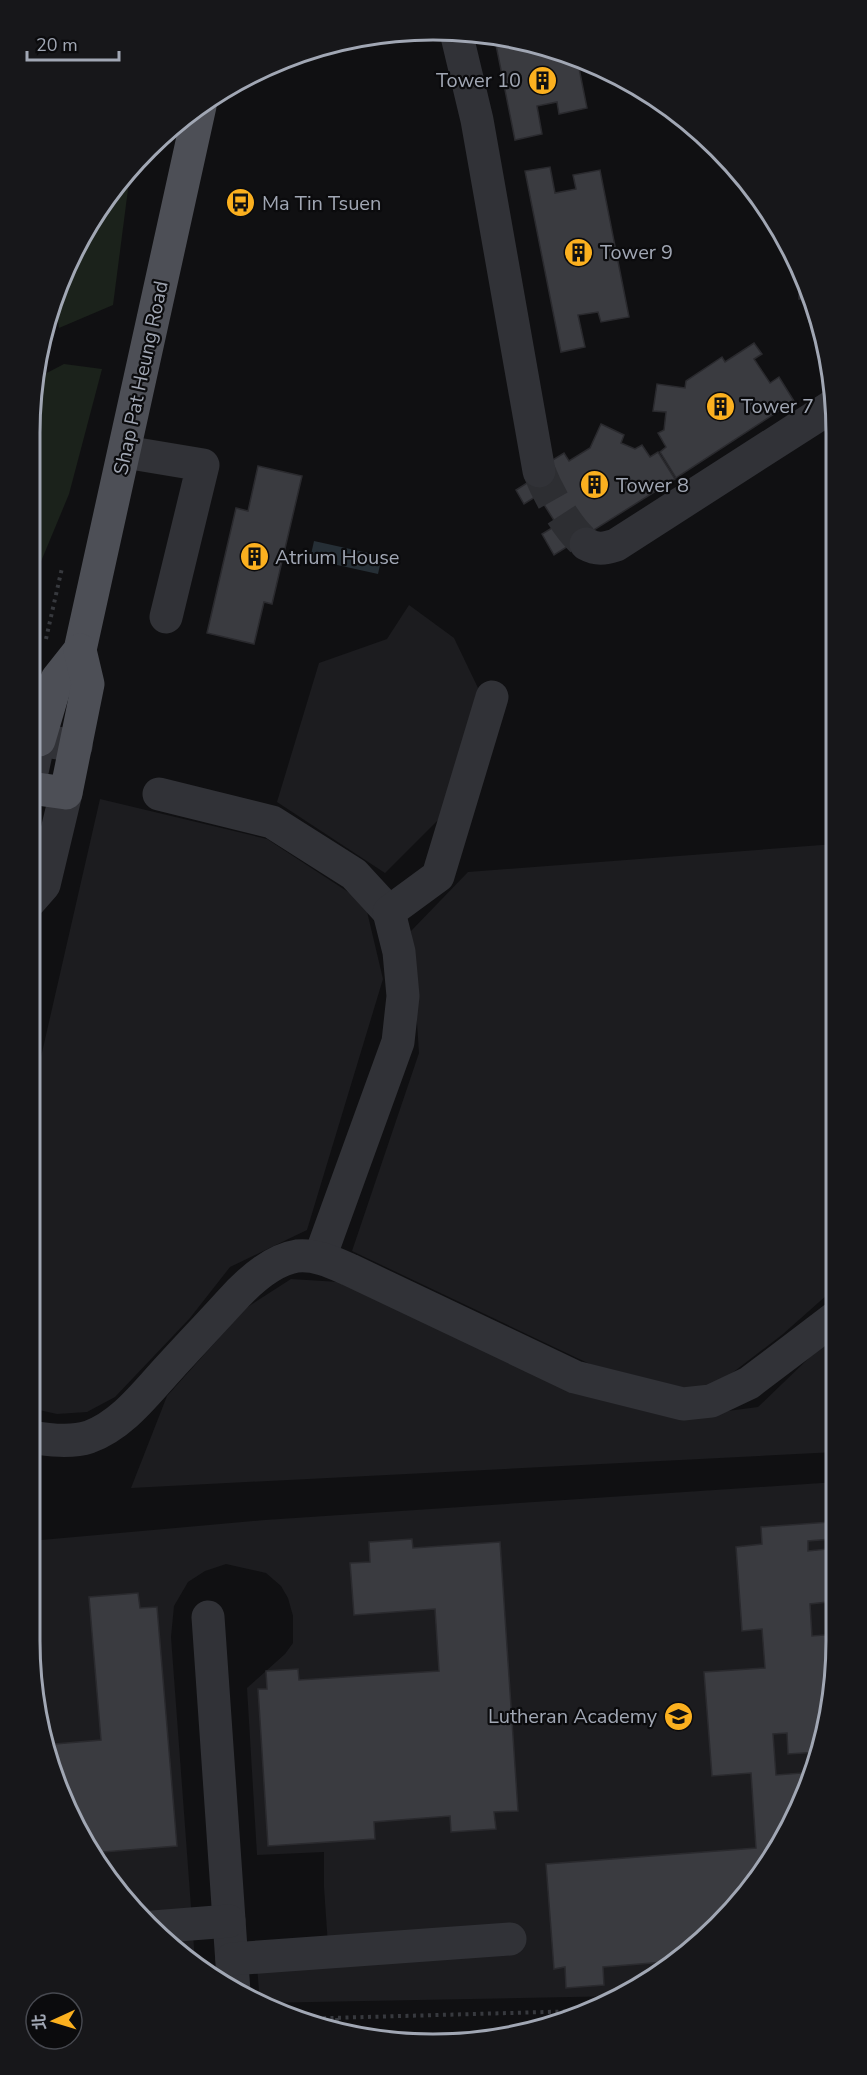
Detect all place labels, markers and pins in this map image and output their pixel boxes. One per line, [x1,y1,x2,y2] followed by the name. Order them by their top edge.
[526,64,558,96] building icon: Tower 10
[436,67,521,94] place label: Tower 10
[225,187,257,219] bus stop icon: Ma Tin Tsuen
[262,190,381,217] place label: Ma Tin Tsuen
[563,236,595,268] building icon: Tower 9
[600,239,673,266] place label: Tower 9
[704,390,736,422] building icon: Tower 7
[741,393,814,420] place label: Tower 7
[579,469,611,501] building icon: Tower 8
[616,472,689,499] place label: Tower 8
[238,541,270,573] building icon: Atrium House
[275,544,399,571] place label: Atrium House
[662,1700,694,1732] school or university icon: Lutheran Academy
[488,1703,658,1730] place label: Lutheran Academy

